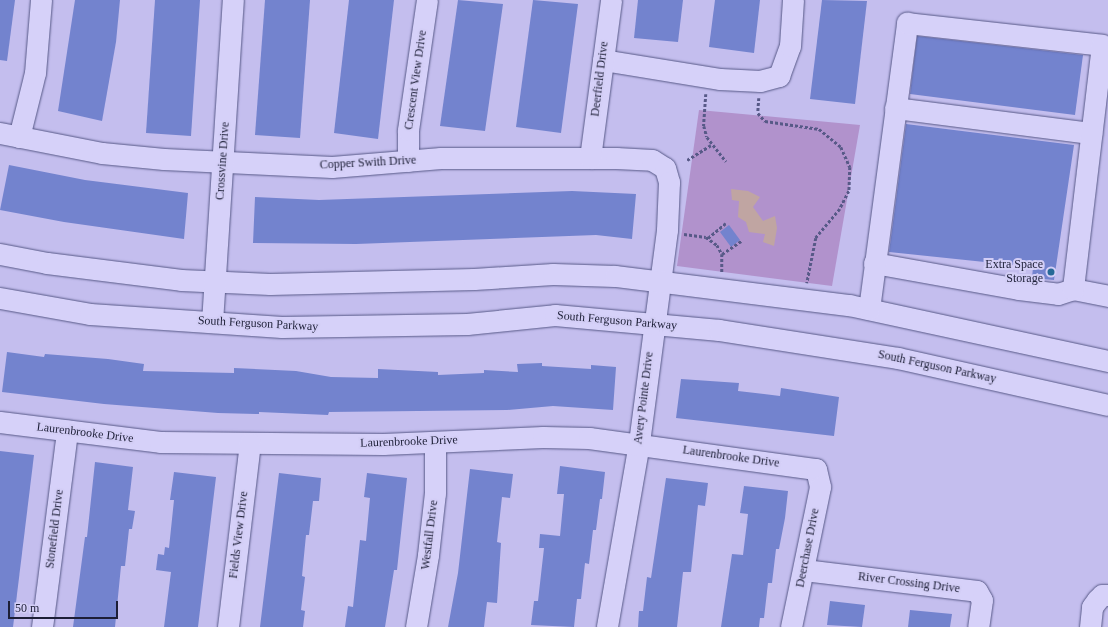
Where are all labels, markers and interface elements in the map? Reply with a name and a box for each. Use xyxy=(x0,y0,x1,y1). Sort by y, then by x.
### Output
street label: Crescent View Drive xyxy=(402,29,430,131)
street label: Deerfield Drive xyxy=(588,41,612,117)
street label: Crossvine Drive xyxy=(213,121,233,201)
street label: Copper Swith Drive xyxy=(319,153,417,173)
place label: Extra Space Storage xyxy=(985,258,1043,286)
marker: Extra Space Storage xyxy=(1046,267,1056,277)
street label: South Ferguson Parkway xyxy=(556,309,678,333)
street label: South Ferguson Parkway xyxy=(197,314,319,334)
street label: South Ferguson Parkway xyxy=(877,347,997,387)
street label: Avery Pointe Drive xyxy=(631,351,657,445)
street label: Laurenbrooke Drive xyxy=(36,420,134,446)
street label: Laurenbrooke Drive xyxy=(360,433,458,451)
street label: Laurenbrooke Drive xyxy=(682,443,780,471)
street label: Stonefield Drive xyxy=(43,489,67,569)
street label: Fields View Drive xyxy=(226,490,252,580)
street label: Westfall Drive xyxy=(419,499,441,571)
street label: Deerchase Drive xyxy=(793,507,823,589)
street label: River Crossing Drive xyxy=(857,570,961,596)
scale bar xyxy=(10,593,120,619)
text: 50 m xyxy=(15,601,39,615)

